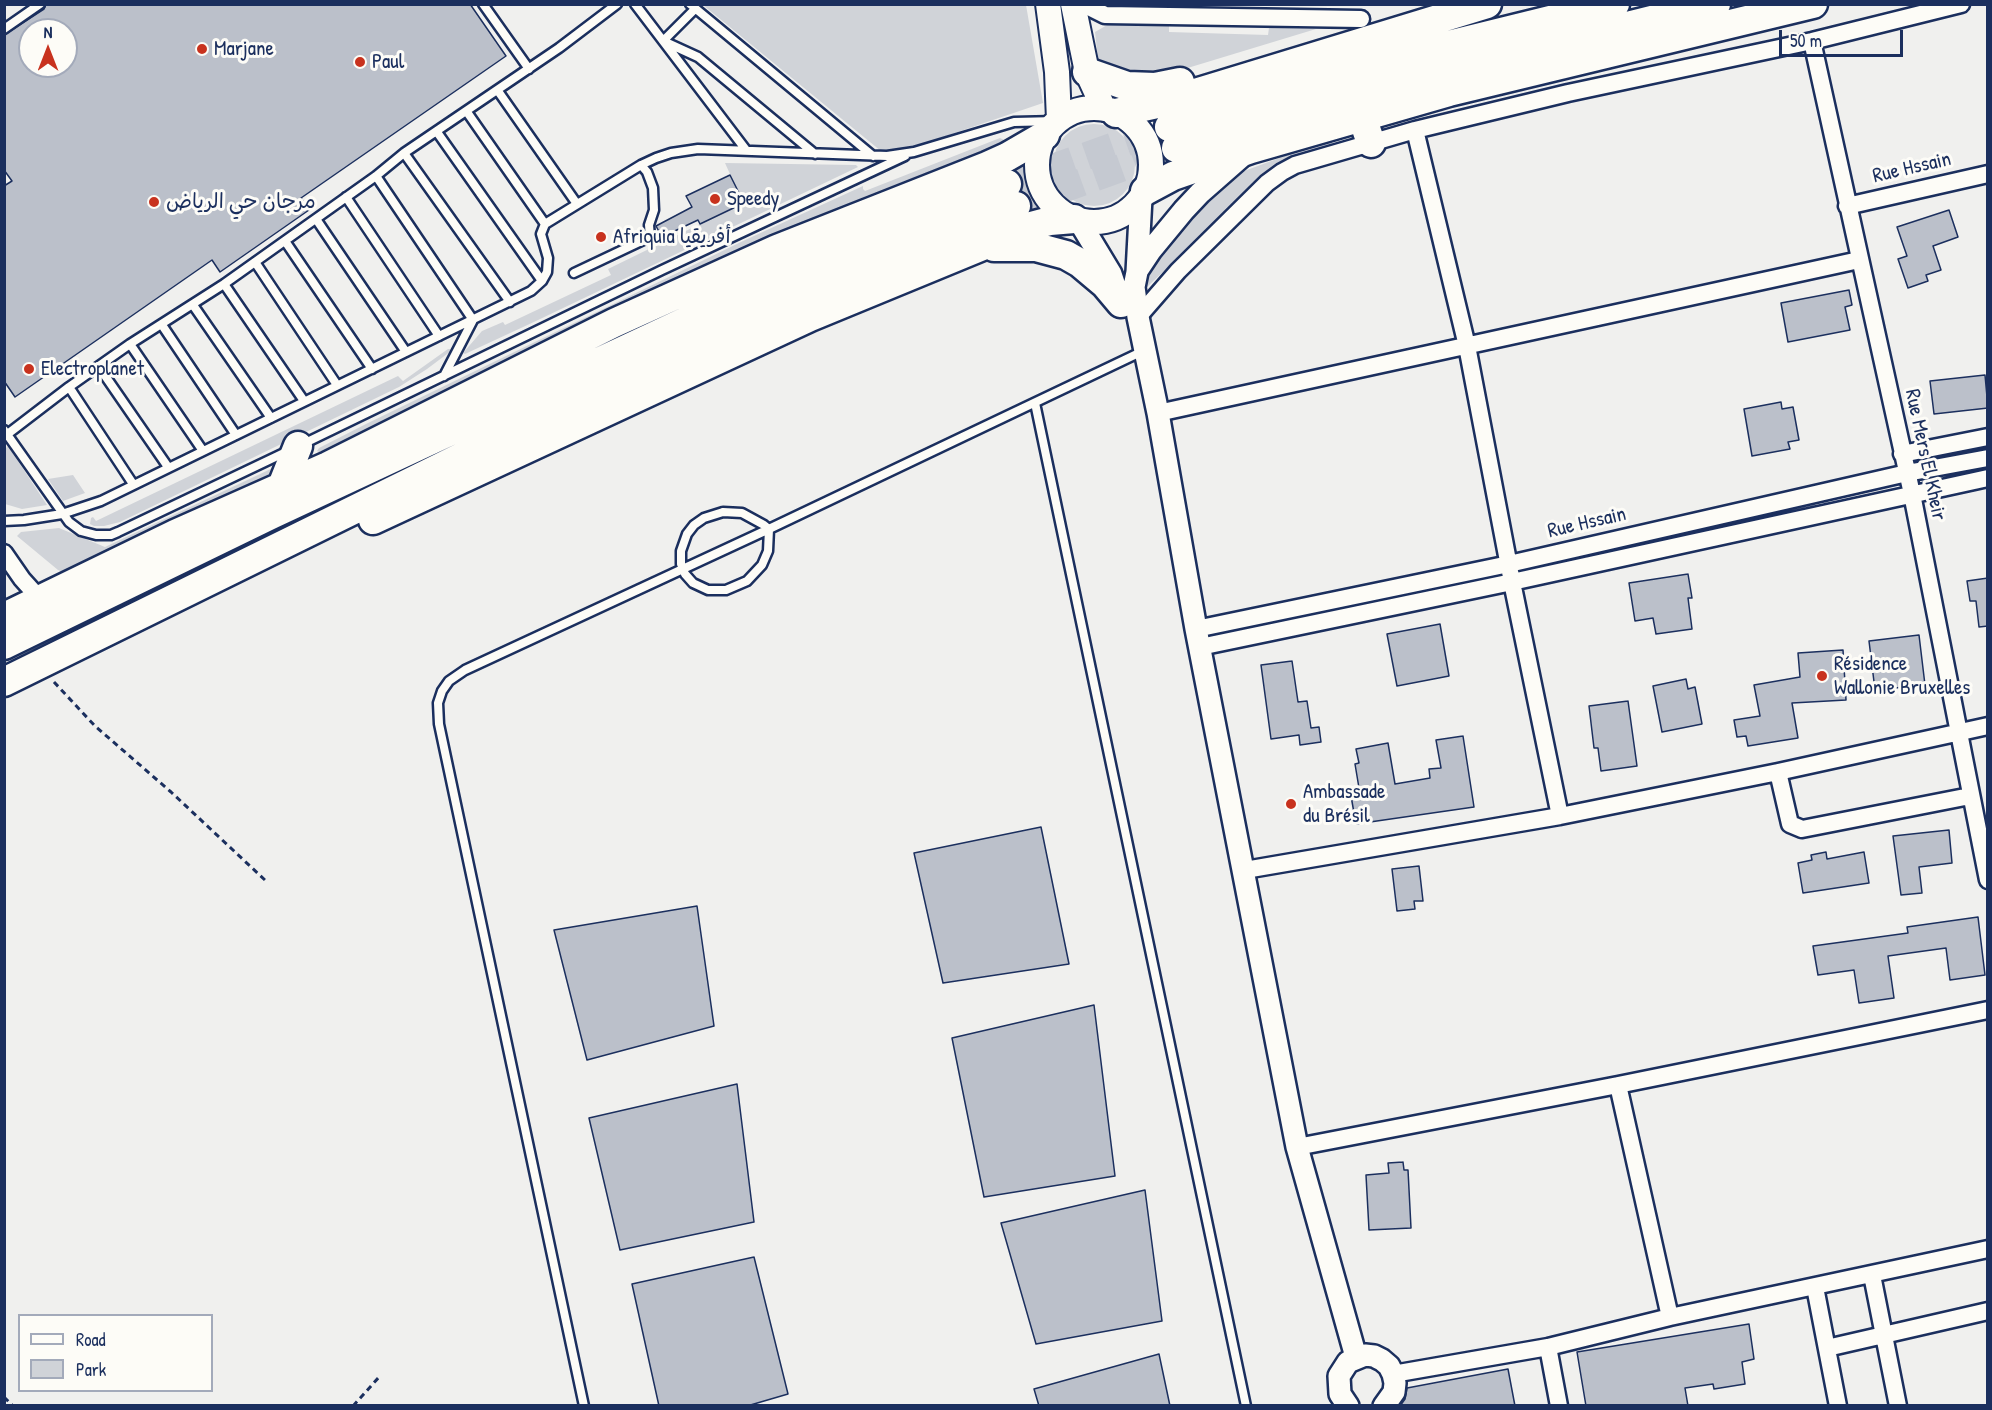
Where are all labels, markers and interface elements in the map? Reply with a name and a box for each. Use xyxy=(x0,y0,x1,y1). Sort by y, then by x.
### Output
north arrow xyxy=(18,18,78,78)
scale bar xyxy=(1782,18,1906,56)
text: N xyxy=(44,21,52,43)
text: 50 m xyxy=(1790,28,1822,53)
place label: Marjane xyxy=(214,36,274,62)
marker: Marjane xyxy=(195,42,209,56)
place label: Paul xyxy=(372,49,404,75)
marker: Paul xyxy=(353,55,367,69)
street label: Rue Hssain xyxy=(1870,147,1954,189)
place label: Speedy xyxy=(727,186,779,212)
place label: مرجان حي الرياض xyxy=(166,189,316,215)
marker: Speedy xyxy=(708,192,722,206)
marker: مرجان حي الرياض xyxy=(147,195,161,209)
place label: Afriquia أفريقيا xyxy=(613,224,731,250)
marker: Afriquia أفريقيا xyxy=(594,230,608,244)
place label: Electroplanet xyxy=(41,356,144,382)
marker: Electroplanet xyxy=(22,362,36,376)
street label: Rue Mers El Kheir xyxy=(1899,387,1951,523)
street label: Rue Hssain xyxy=(1545,502,1629,544)
place label: Résidence Wallonie Bruxelles xyxy=(1834,651,1970,701)
marker: Résidence Wallonie Bruxelles xyxy=(1815,669,1829,683)
place label: Ambassade du Brésil xyxy=(1303,779,1385,829)
marker: Ambassade du Brésil xyxy=(1284,797,1298,811)
legend xyxy=(18,1314,213,1392)
text: Road xyxy=(76,1327,106,1352)
text: Park xyxy=(76,1357,106,1382)

